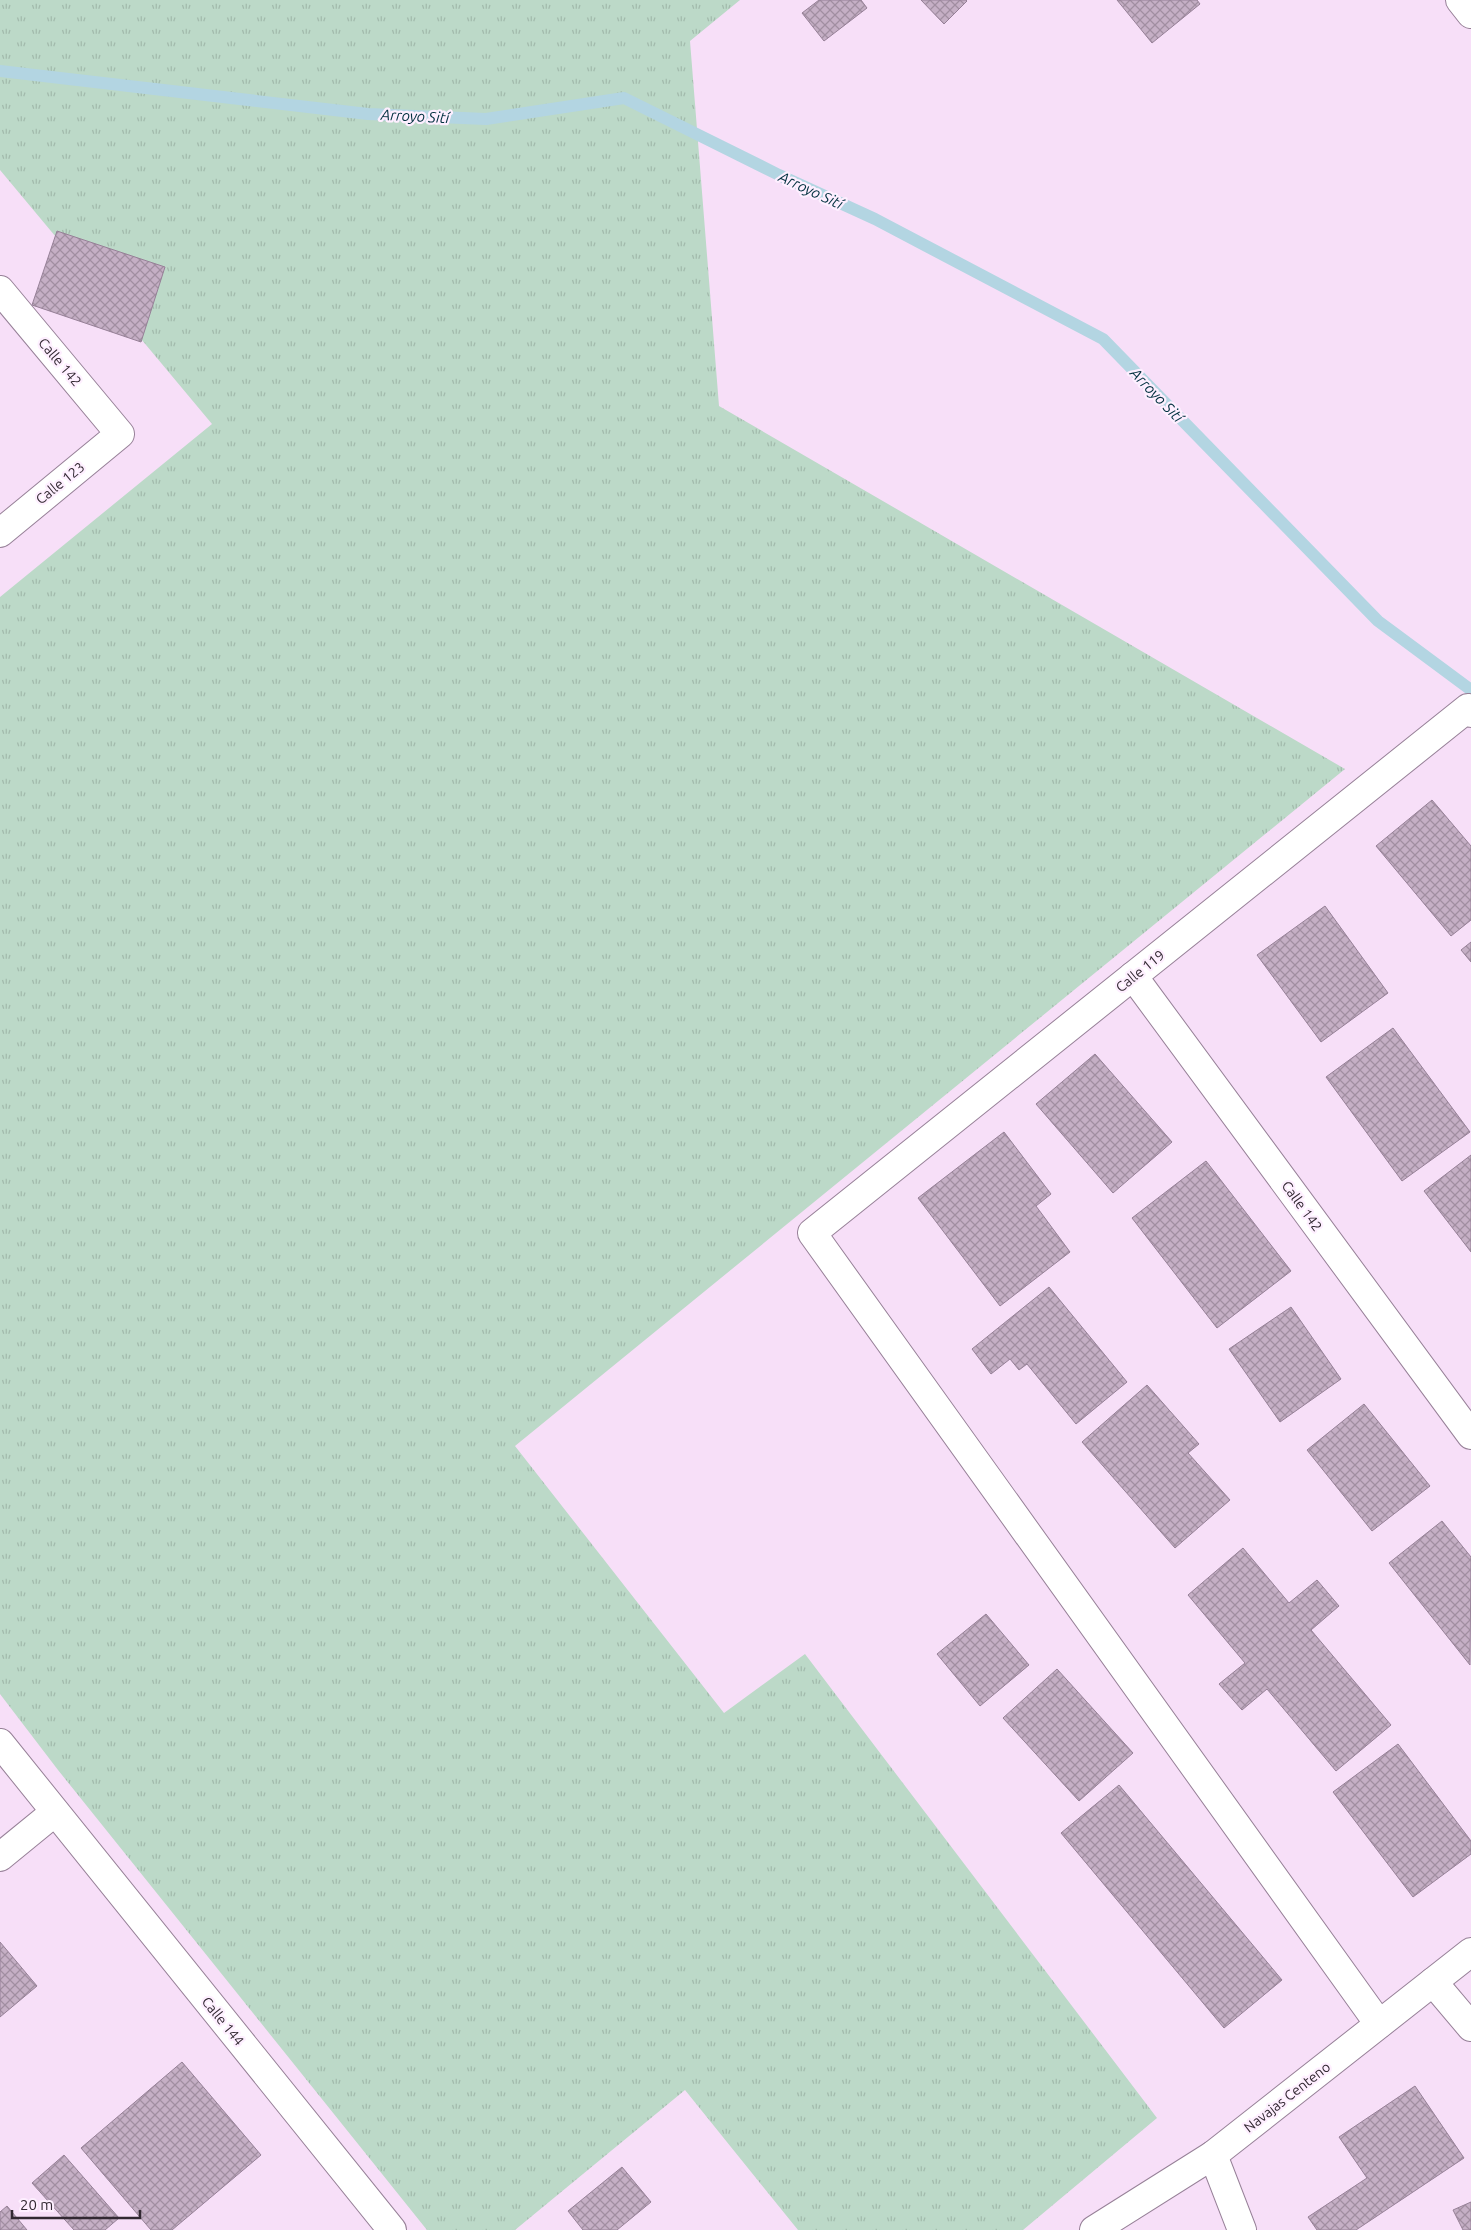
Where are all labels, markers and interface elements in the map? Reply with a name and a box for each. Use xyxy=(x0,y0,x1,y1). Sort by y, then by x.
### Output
water label: Arroyo Sití xyxy=(379,106,452,126)
water label: Arroyo Sití xyxy=(775,167,848,213)
street label: Calle 142 xyxy=(35,335,85,389)
water label: Arroyo Sití xyxy=(1126,364,1189,427)
street label: Calle 123 xyxy=(33,459,87,507)
street label: Calle 119 xyxy=(1113,947,1167,995)
street label: Calle 142 xyxy=(1279,1178,1325,1234)
street label: Calle 144 xyxy=(199,1994,247,2049)
street label: Navajas Centeno xyxy=(1241,2058,1333,2136)
scale bar xyxy=(12,2188,140,2220)
text: 20 m xyxy=(20,2196,53,2213)

